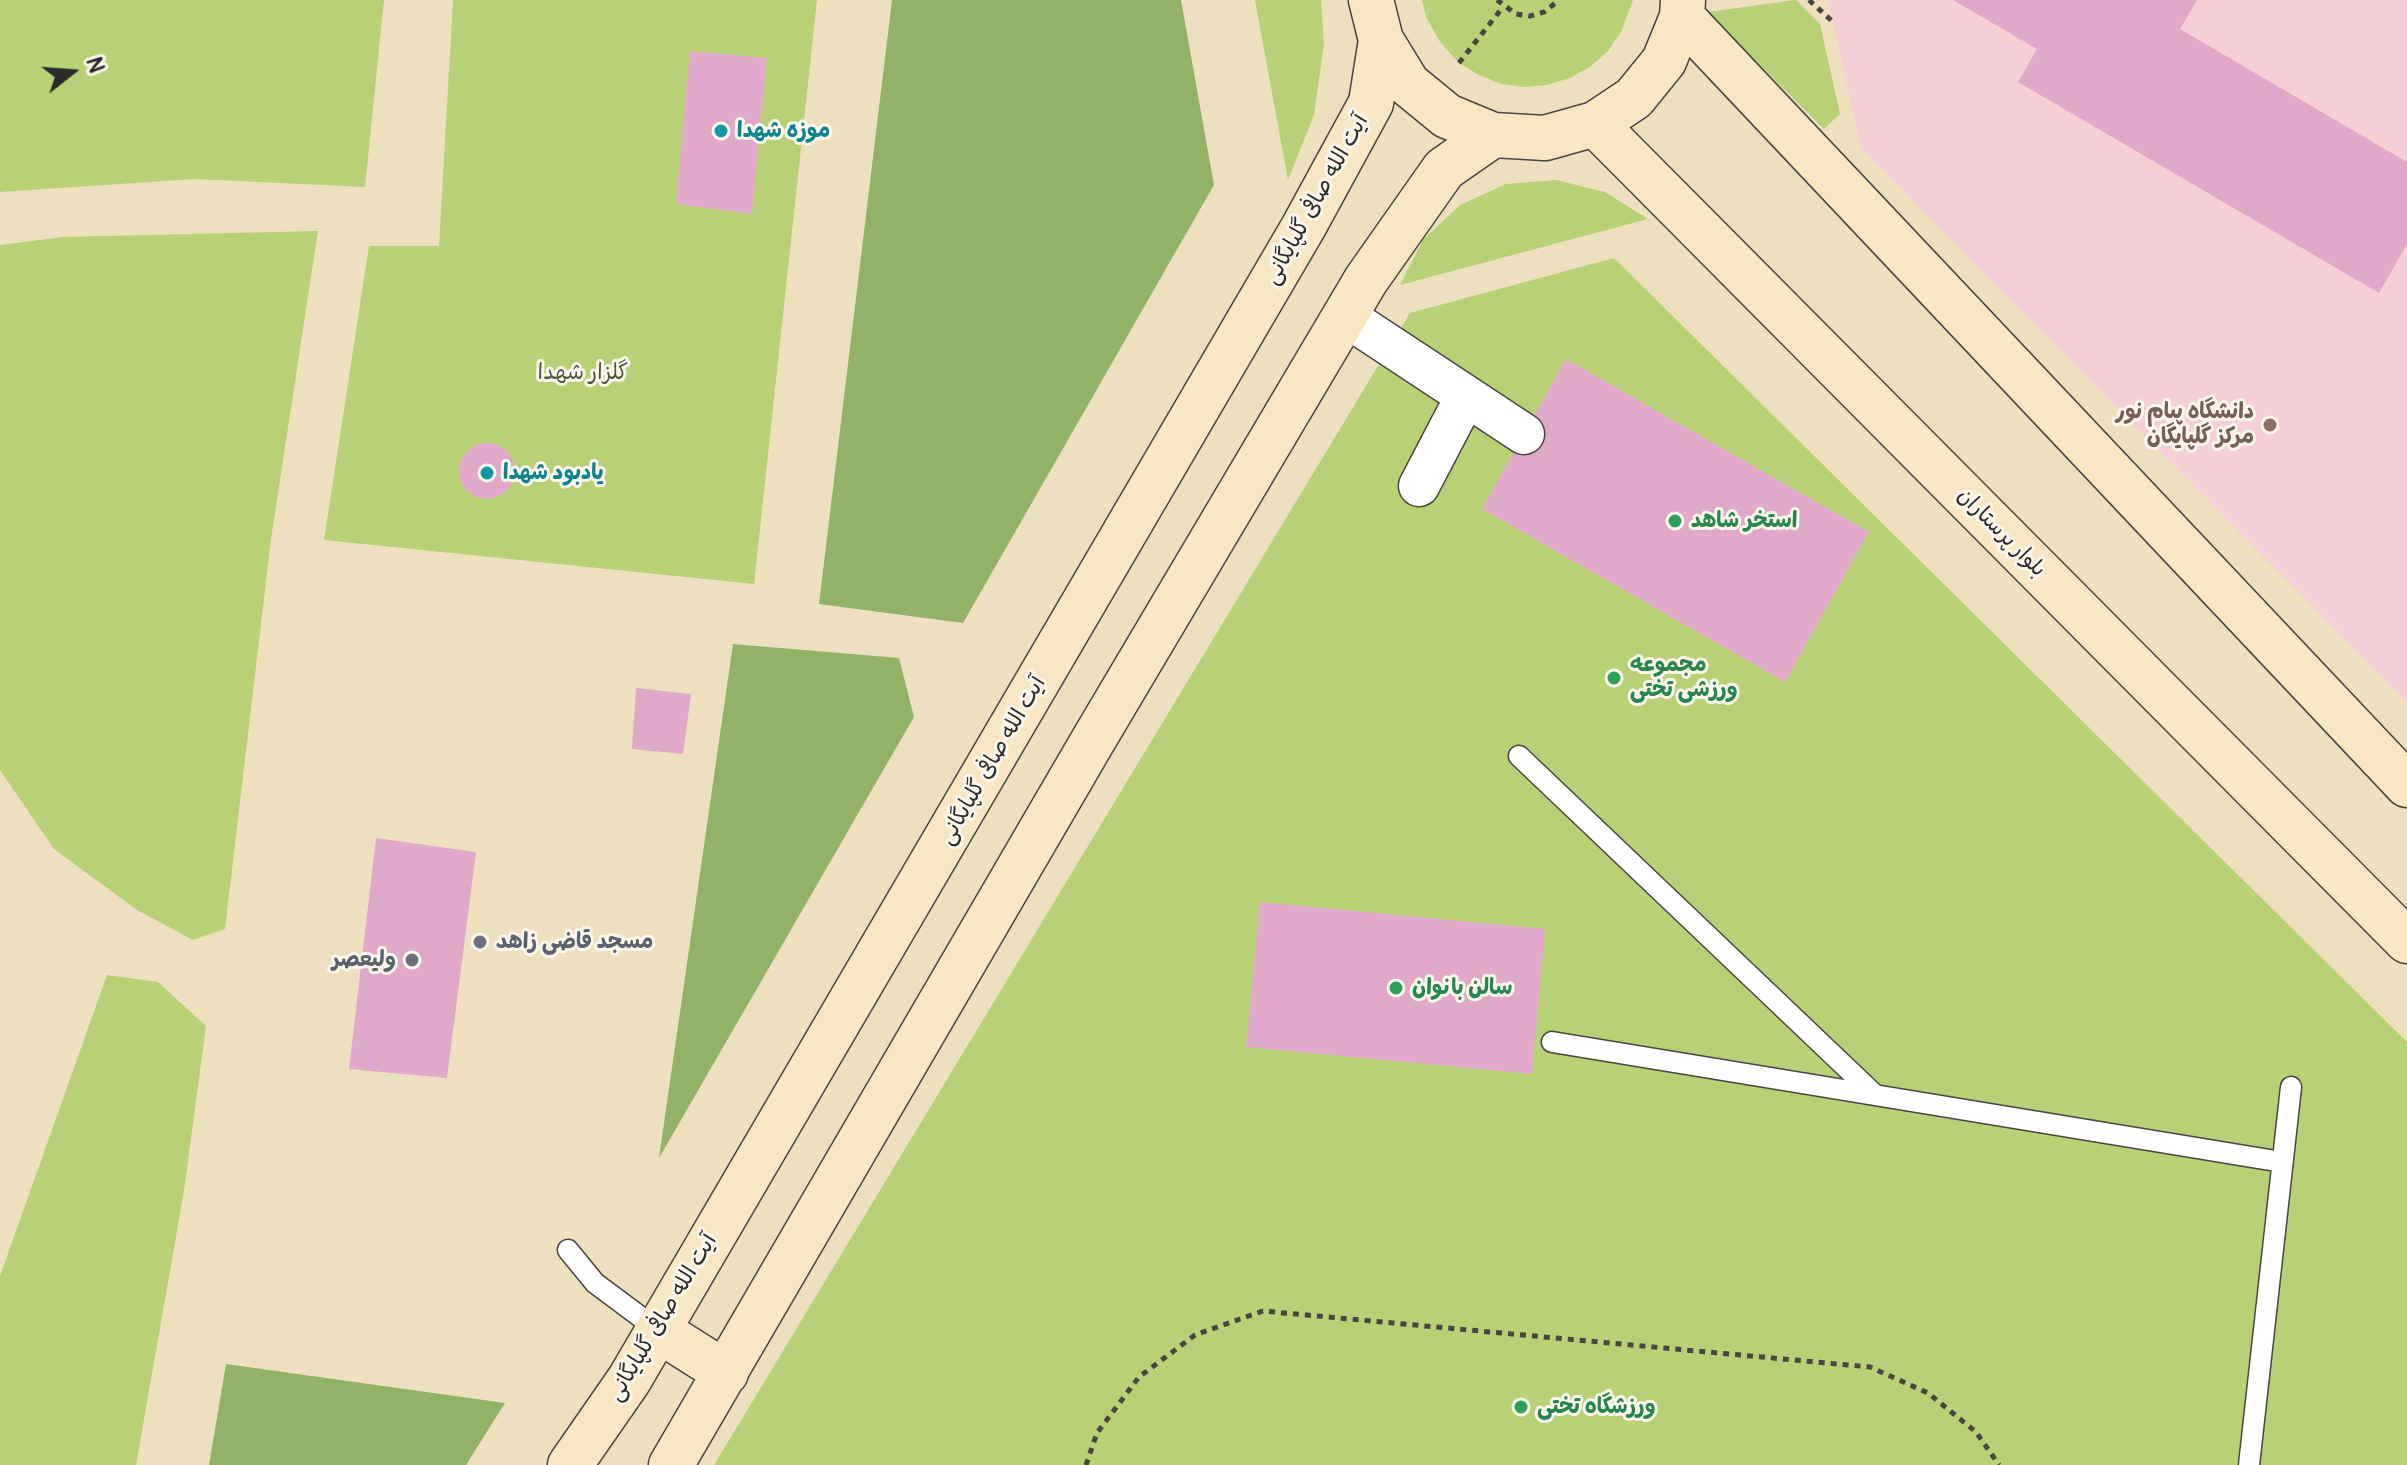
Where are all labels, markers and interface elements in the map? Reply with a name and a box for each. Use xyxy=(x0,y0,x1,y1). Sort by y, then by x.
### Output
north arrow xyxy=(32,32,112,112)
text: N xyxy=(79,54,111,76)
street label: آیت الله صافی گلپایگانی xyxy=(1259,110,1375,290)
place label: موزه شهدا xyxy=(737,118,830,144)
marker: موزه شهدا xyxy=(712,122,730,140)
park label: گلزار شهدا xyxy=(538,360,628,386)
place label: دانشگاه پیام نور مرکز گلپایگان xyxy=(2116,399,2254,450)
marker: دانشگاه پیام نور مرکز گلپایگان xyxy=(2261,416,2279,434)
place label: یادبود شهدا xyxy=(503,460,604,486)
marker: یادبود شهدا xyxy=(478,464,496,482)
street label: بلوار پرستاران xyxy=(1951,483,2051,583)
place label: استخر شاهد xyxy=(1691,508,1797,534)
marker: استخر شاهد xyxy=(1666,512,1684,530)
place label: مجموعه ورزشی تختی xyxy=(1630,652,1738,704)
marker: مجموعه ورزشی تختی xyxy=(1605,669,1623,687)
street label: آیت الله صافی گلپایگانی xyxy=(934,672,1052,850)
place label: مسجد قاضی زاهد xyxy=(496,929,653,955)
marker: مسجد قاضی زاهد xyxy=(471,933,489,951)
place label: ولیعصر xyxy=(332,947,396,973)
marker: ولیعصر xyxy=(403,951,421,969)
place label: سالن بانوان xyxy=(1412,975,1512,1001)
marker: سالن بانوان xyxy=(1387,979,1405,997)
street label: آیت الله صافی گلپایگانی xyxy=(603,1230,723,1406)
place label: ورزشگاه تختی xyxy=(1537,1394,1656,1420)
marker: ورزشگاه تختی xyxy=(1512,1398,1530,1416)

